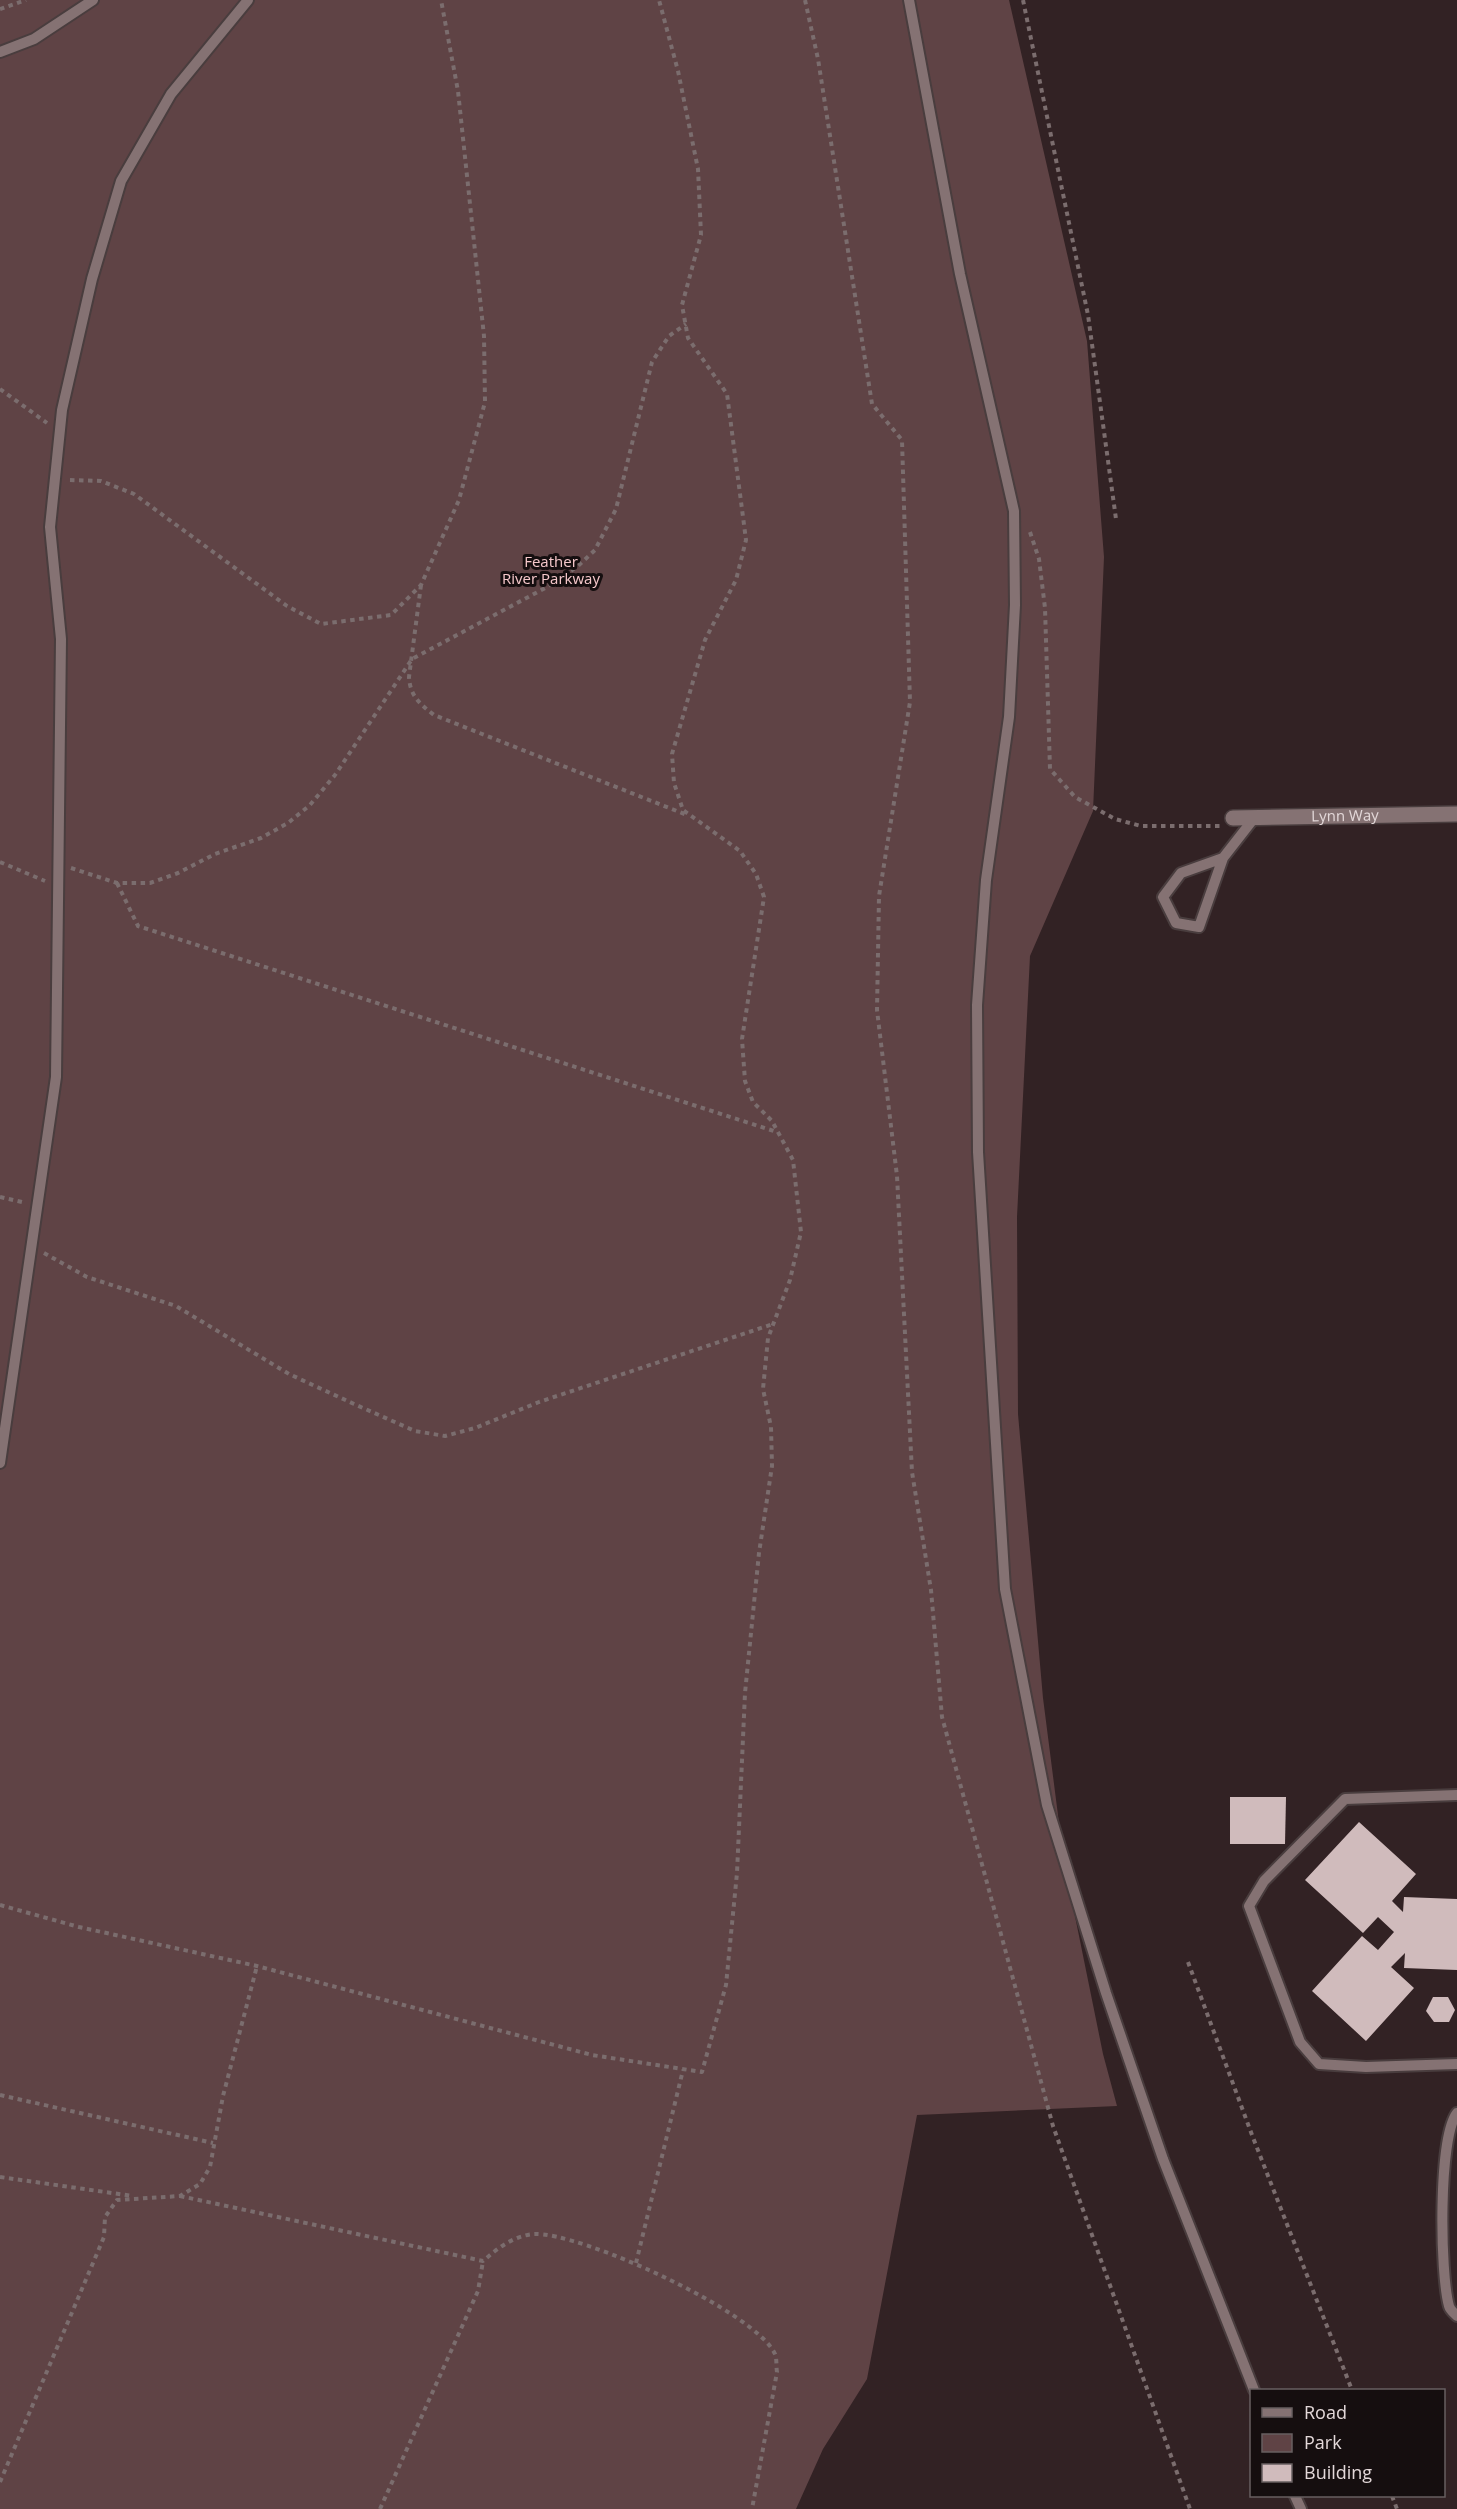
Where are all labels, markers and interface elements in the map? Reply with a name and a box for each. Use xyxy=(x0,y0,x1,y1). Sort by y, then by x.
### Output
park label: Feather River Parkway xyxy=(502,551,600,588)
street label: Lynn Way xyxy=(1311,804,1379,826)
legend xyxy=(1250,2389,1445,2497)
text: Road xyxy=(1304,2400,1347,2424)
text: Park xyxy=(1304,2430,1342,2454)
text: Building xyxy=(1304,2460,1372,2484)

